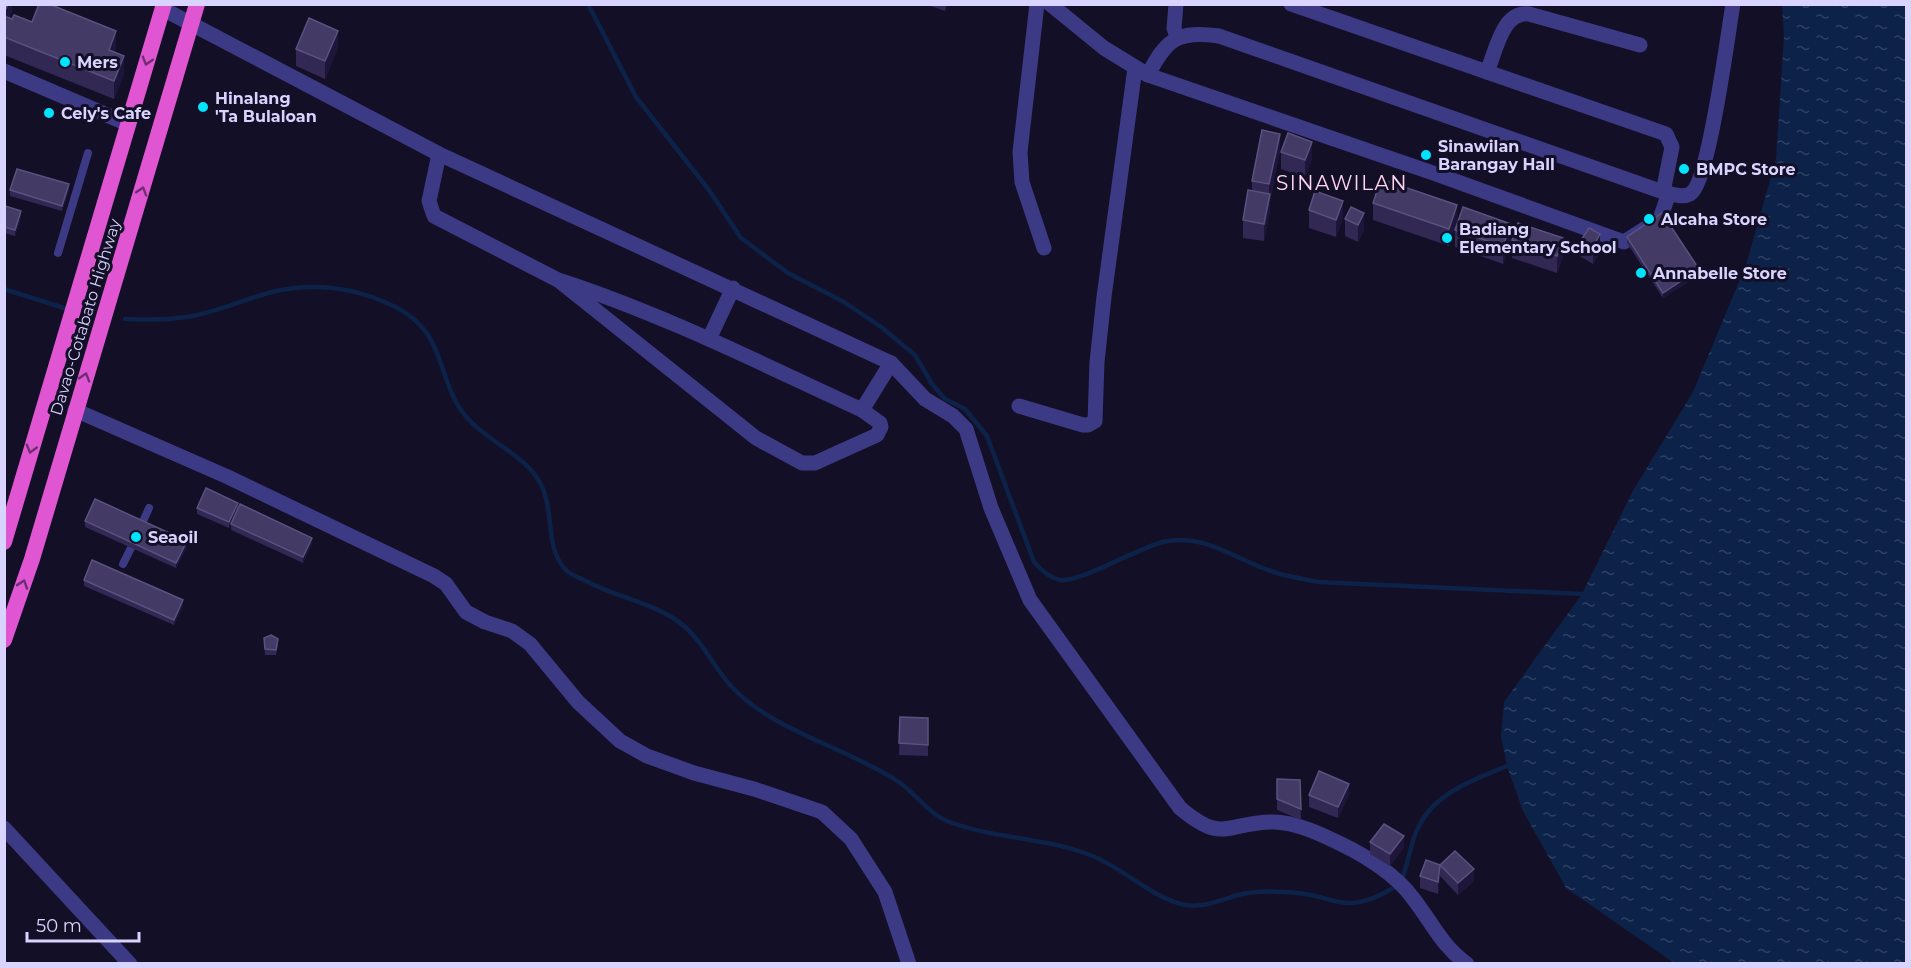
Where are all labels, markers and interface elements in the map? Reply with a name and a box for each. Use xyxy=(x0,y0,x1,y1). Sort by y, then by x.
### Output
place label: Mers xyxy=(77,53,118,72)
marker: Mers xyxy=(58,55,72,69)
one-way arrow xyxy=(142,55,154,66)
place label: Hinalang 'Ta Bulaloan xyxy=(215,89,317,126)
marker: Hinalang 'Ta Bulaloan xyxy=(196,100,210,114)
place label: Cely's Cafe xyxy=(61,104,151,123)
marker: Cely's Cafe xyxy=(42,106,56,120)
place label: Sinawilan Barangay Hall xyxy=(1438,137,1555,174)
marker: Sinawilan Barangay Hall xyxy=(1419,148,1433,162)
place label: BMPC Store xyxy=(1696,160,1796,179)
marker: BMPC Store xyxy=(1677,162,1691,176)
district label: SINAWILAN xyxy=(1276,171,1408,195)
one-way arrow xyxy=(135,186,147,197)
place label: Alcaha Store xyxy=(1660,210,1767,229)
marker: Alcaha Store xyxy=(1642,212,1656,226)
street label: Davao-Cotabato Highway xyxy=(46,216,125,418)
place label: Badiang Elementary School xyxy=(1459,220,1617,257)
marker: Badiang Elementary School xyxy=(1440,231,1454,245)
place label: Annabelle Store xyxy=(1652,264,1787,283)
marker: Annabelle Store xyxy=(1634,266,1648,280)
one-way arrow xyxy=(78,372,90,383)
one-way arrow xyxy=(26,443,38,454)
place label: Seaoil xyxy=(148,528,198,547)
marker: Seaoil xyxy=(129,530,143,544)
one-way arrow xyxy=(16,579,29,590)
scale bar xyxy=(27,905,140,943)
text: 50 m xyxy=(36,915,82,937)

